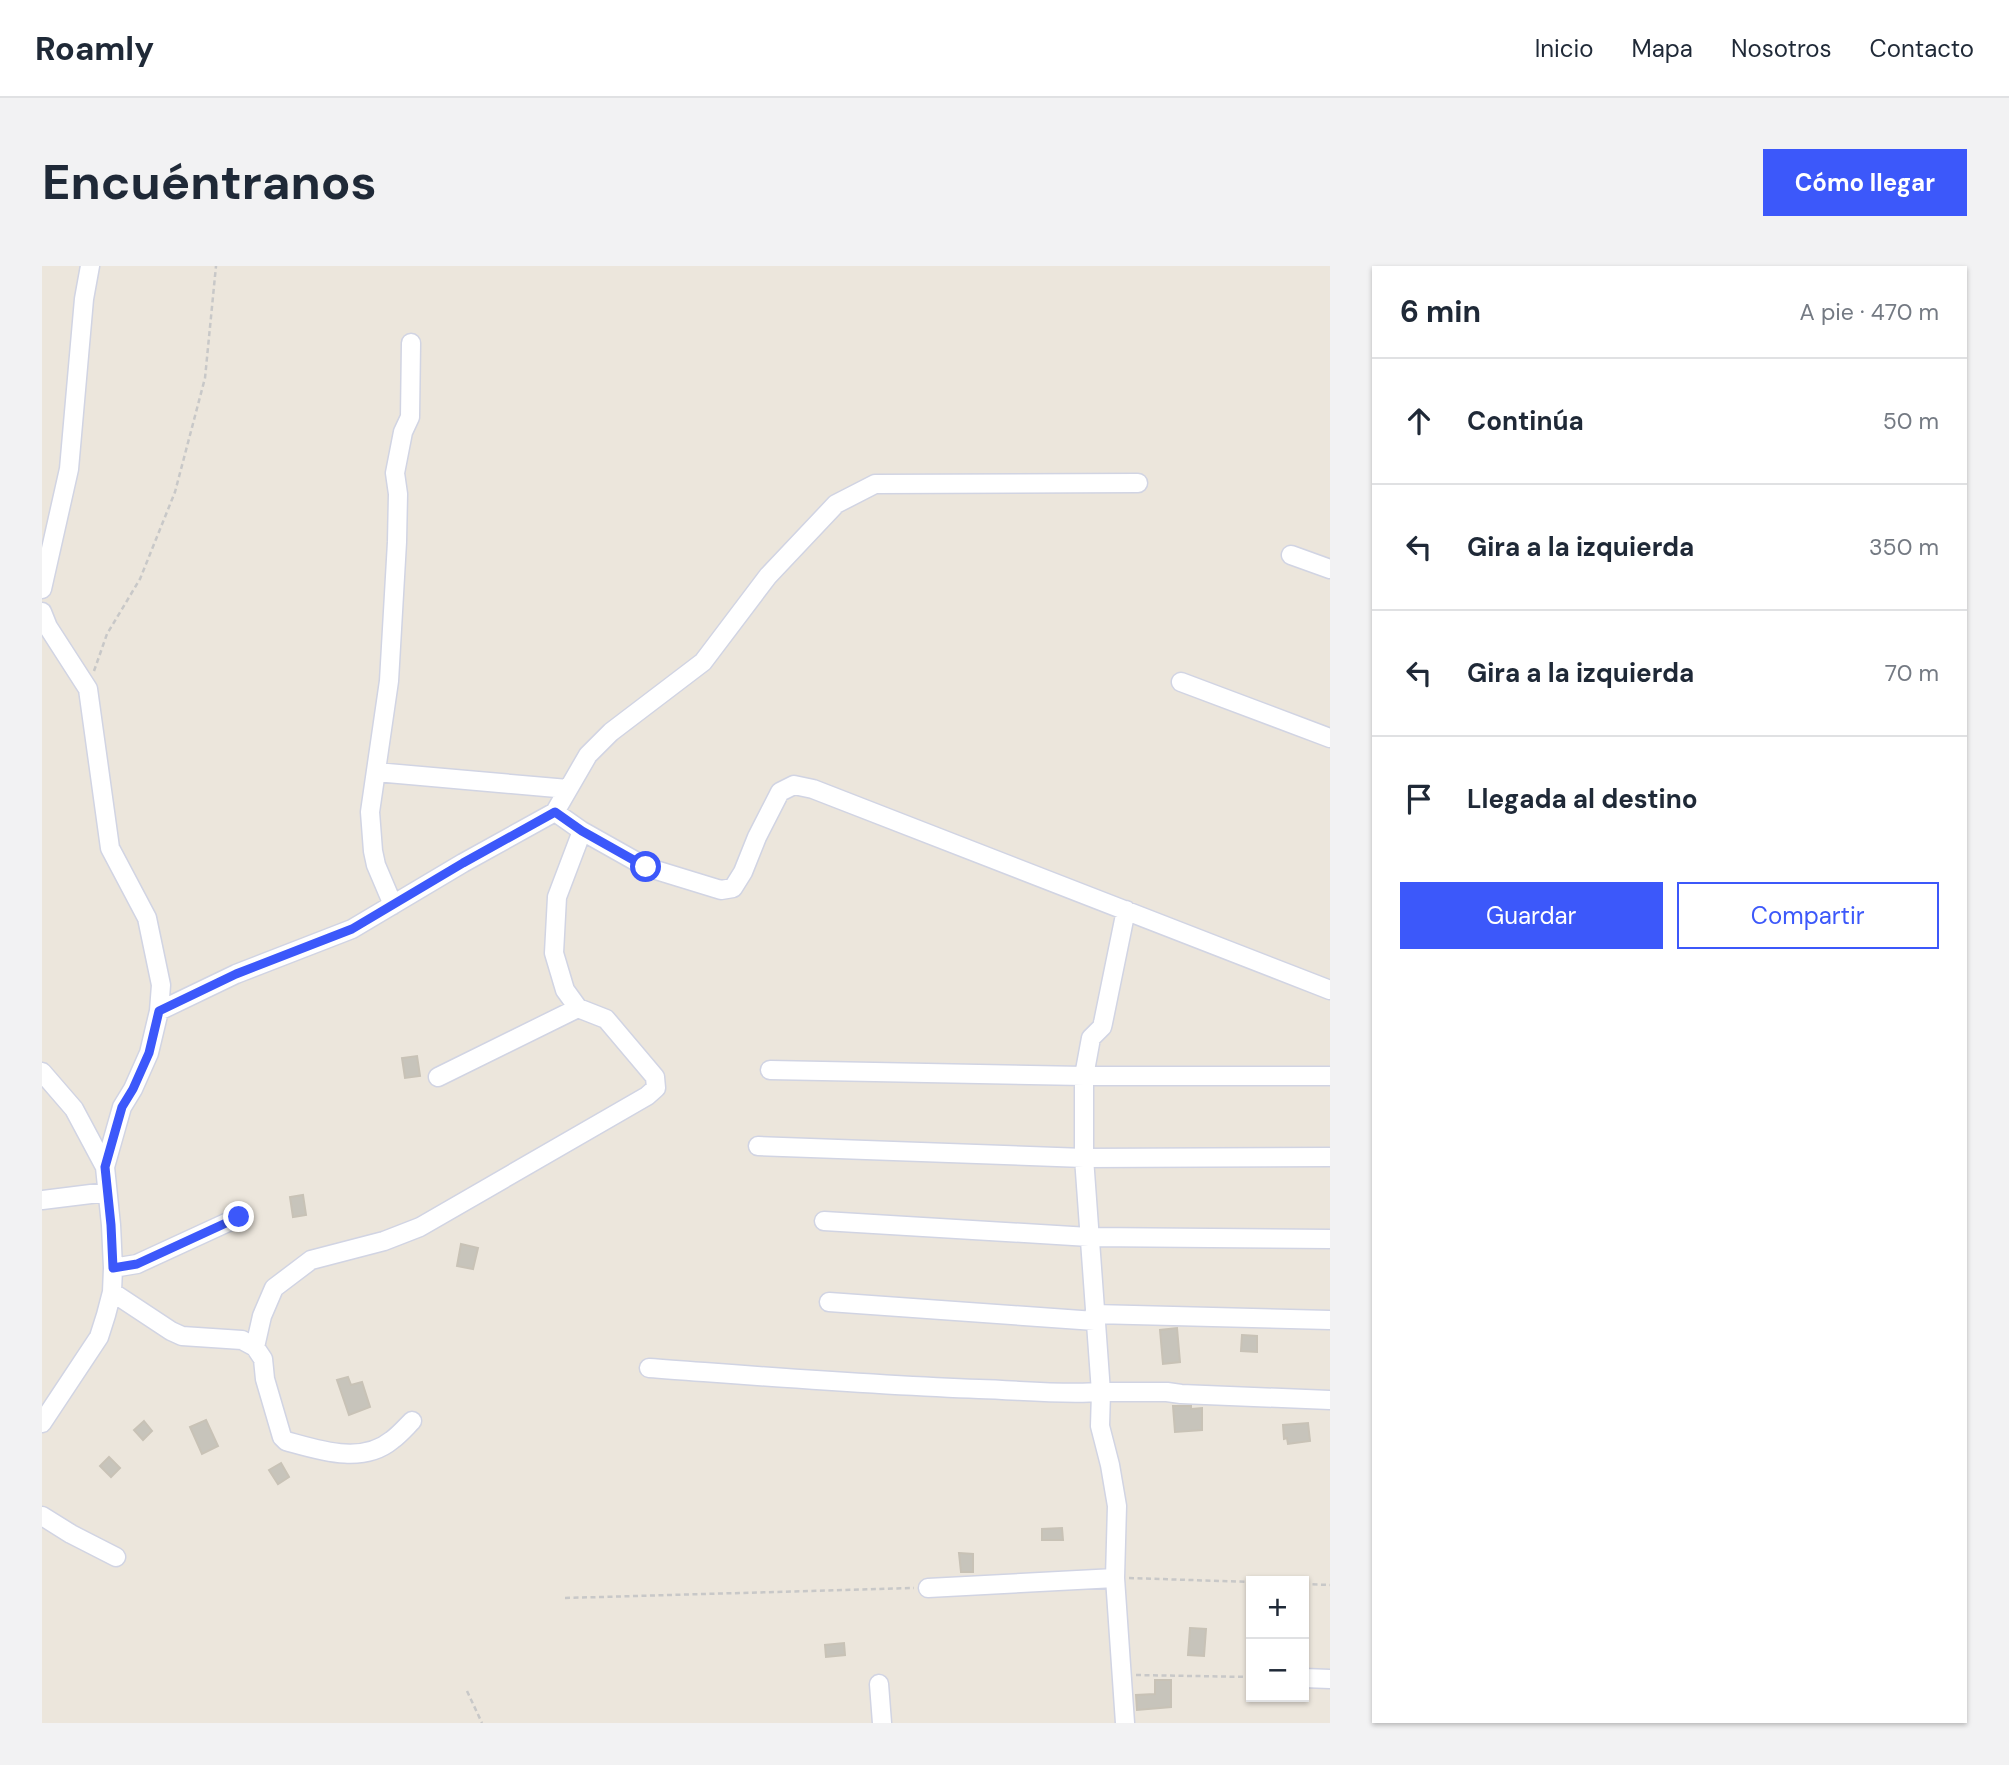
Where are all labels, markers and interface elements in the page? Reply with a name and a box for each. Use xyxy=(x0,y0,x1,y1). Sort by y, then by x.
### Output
text: Roamly xyxy=(35,27,154,70)
text: Inicio xyxy=(1535,33,1594,64)
text: Mapa xyxy=(1632,33,1693,64)
text: Nosotros xyxy=(1731,33,1832,64)
text: Contacto xyxy=(1870,33,1974,64)
button: Cómo llegar xyxy=(1763,149,1967,216)
text: Encuéntranos xyxy=(42,150,377,214)
text: 6 min xyxy=(1400,292,1481,331)
text: A pie · 470 m xyxy=(1800,297,1939,327)
icon: ahead xyxy=(1400,402,1438,440)
text: Continúa xyxy=(1467,404,1584,438)
text: 50 m xyxy=(1883,406,1939,436)
icon: left xyxy=(1400,528,1438,566)
text: Gira a la izquierda xyxy=(1467,530,1694,564)
text: 350 m xyxy=(1869,532,1939,562)
icon: left xyxy=(1400,654,1438,692)
text: Gira a la izquierda xyxy=(1467,656,1694,690)
text: 70 m xyxy=(1885,658,1939,688)
icon: arrive xyxy=(1400,780,1438,818)
text: Llegada al destino xyxy=(1467,782,1698,816)
route start xyxy=(630,851,661,882)
button: Guardar xyxy=(1400,882,1663,949)
button: Compartir xyxy=(1677,882,1939,949)
route end xyxy=(223,1201,254,1232)
map controls xyxy=(1246,1576,1309,1702)
button: + xyxy=(1246,1576,1309,1639)
button: − xyxy=(1246,1639,1309,1702)

